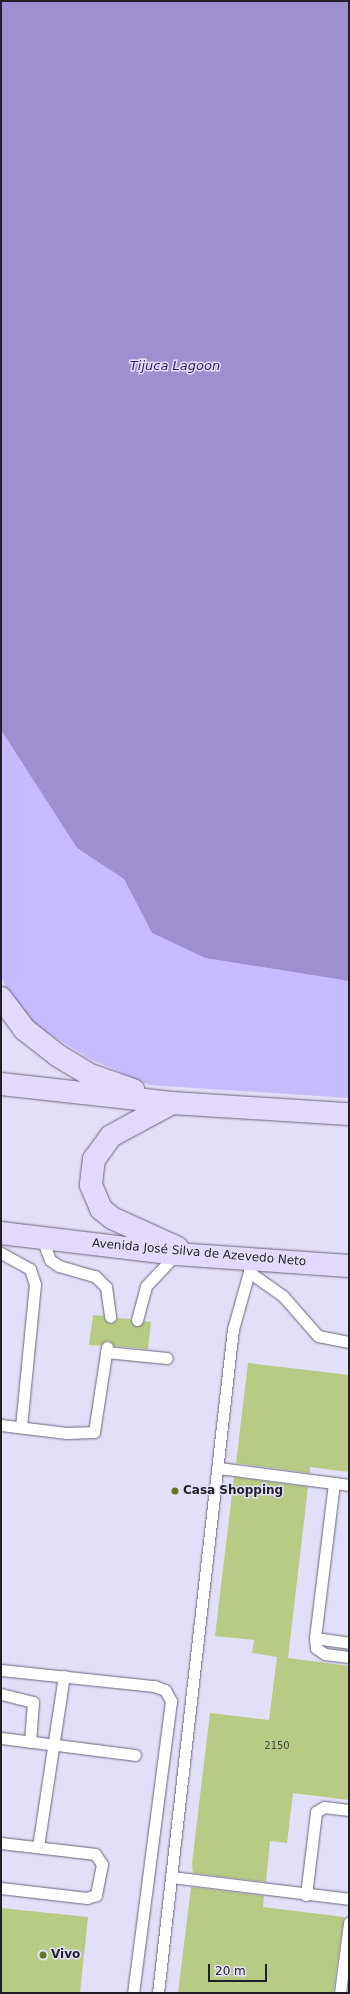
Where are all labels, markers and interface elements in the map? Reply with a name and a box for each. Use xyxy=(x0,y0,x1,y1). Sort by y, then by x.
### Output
water label: Tijuca Lagoon xyxy=(130,358,220,374)
street label: Avenida José Silva de Azevedo Neto xyxy=(91,1236,307,1270)
place label: Casa Shopping xyxy=(183,1484,283,1498)
marker: Casa Shopping xyxy=(170,1486,180,1496)
house number: 2150 xyxy=(264,1740,290,1752)
place label: Vivo xyxy=(51,1948,80,1962)
marker: Vivo xyxy=(38,1950,48,1960)
scale bar xyxy=(210,1956,269,1982)
text: 20 m xyxy=(215,1964,246,1978)

